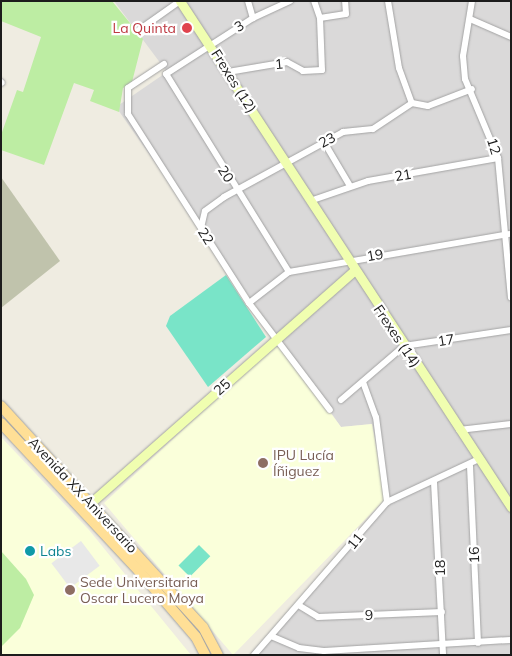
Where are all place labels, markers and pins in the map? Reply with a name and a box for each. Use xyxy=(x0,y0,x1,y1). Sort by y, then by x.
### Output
place label: La Quinta xyxy=(113,20,176,36)
marker: La Quinta xyxy=(180,21,194,35)
place label: IPU Lucía Íñiguez xyxy=(273,447,334,480)
marker: IPU Lucía Íñiguez xyxy=(257,457,269,469)
place label: Labs xyxy=(40,543,71,559)
marker: Labs xyxy=(24,545,36,557)
place label: Sede Universitaria Oscar Lucero Moya xyxy=(80,574,204,606)
marker: Sede Universitaria Oscar Lucero Moya xyxy=(64,584,76,596)

